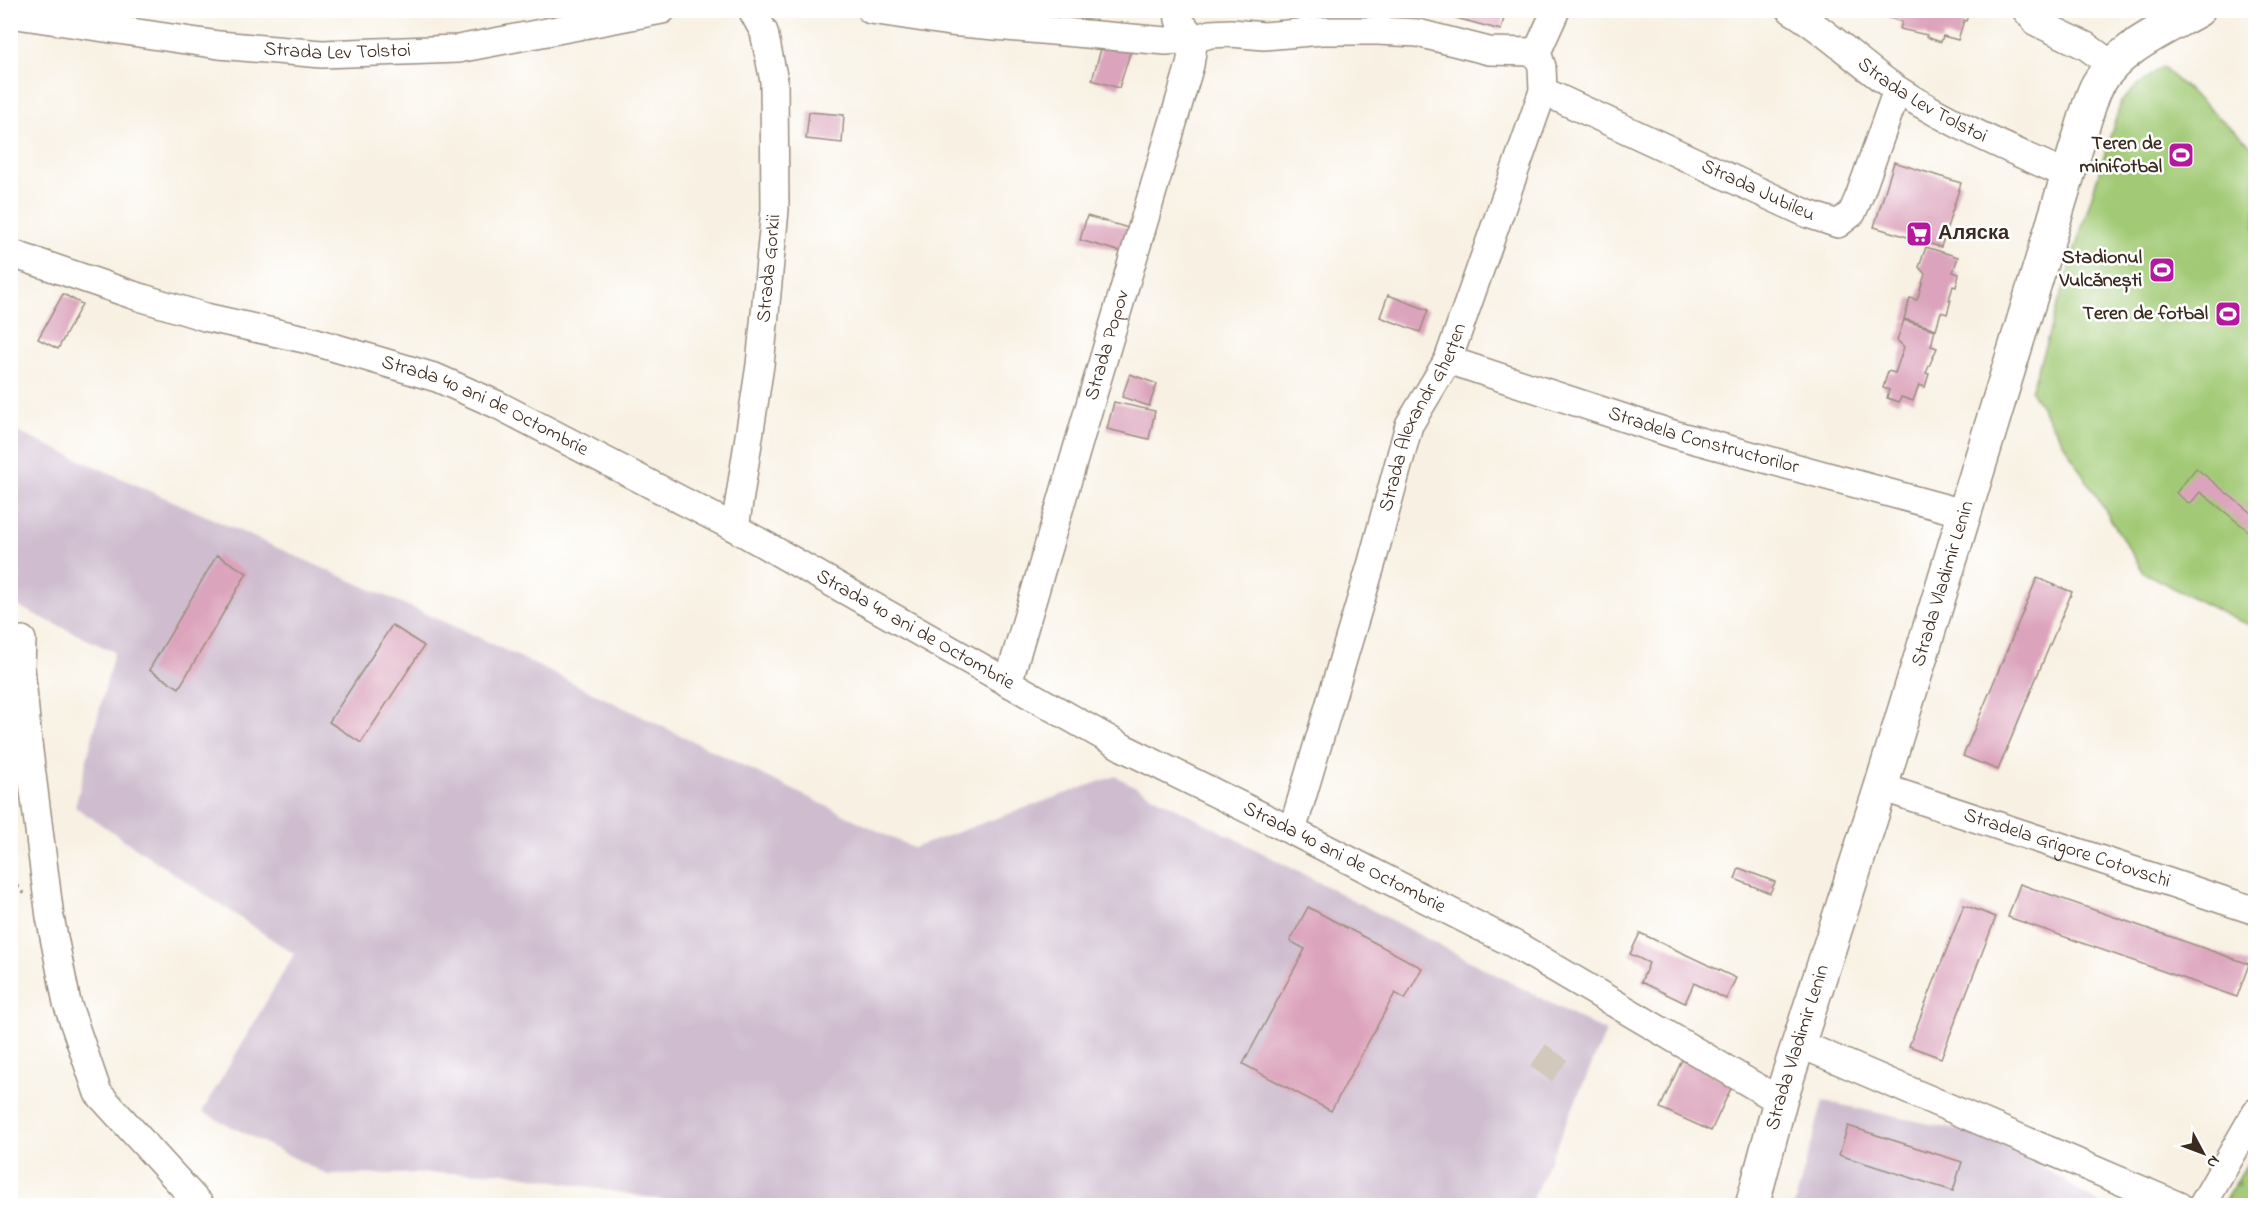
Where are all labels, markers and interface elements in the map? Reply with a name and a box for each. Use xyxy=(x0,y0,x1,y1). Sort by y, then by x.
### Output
street label: Strada Lev Tolstoi xyxy=(262,34,412,68)
street label: Strada Lev Tolstoi xyxy=(1851,50,1992,151)
place label: Teren de minifotbal xyxy=(2080,130,2163,182)
sports icon: Teren de minifotbal xyxy=(2166,140,2196,170)
street label: Strada Jubileu xyxy=(1696,152,1818,230)
street label: Strada Gorkii xyxy=(750,213,789,324)
supermarket icon: Аляска xyxy=(1904,219,1934,249)
place label: Аляска xyxy=(1938,220,2010,249)
place label: Stadionul Vulcănești xyxy=(2059,244,2142,296)
sports icon: Stadionul Vulcănești xyxy=(2147,255,2177,285)
street label: Strada Popov xyxy=(1078,287,1137,404)
sports icon: Teren de fotbal xyxy=(2213,299,2243,329)
place label: Teren de fotbal xyxy=(2082,300,2208,329)
street label: Strada Alexandr Gherțen xyxy=(1372,319,1474,515)
street label: Strada 40 ani de Octombrie xyxy=(378,348,594,464)
street label: Stradela Constructorilor xyxy=(1604,399,1803,482)
street label: Strada Vladimir Lenin xyxy=(1904,497,1982,670)
street label: Strada 40 ani de Octombrie xyxy=(810,562,1020,698)
street label: Strada 40 ani de Octombrie xyxy=(1238,794,1451,921)
street label: Stradela Grigore Cotovschi xyxy=(1960,801,2174,896)
street label: Strada Vladimir Lenin xyxy=(1758,961,1837,1133)
north arrow xyxy=(2173,1123,2233,1183)
text: N xyxy=(2200,1150,2225,1174)

